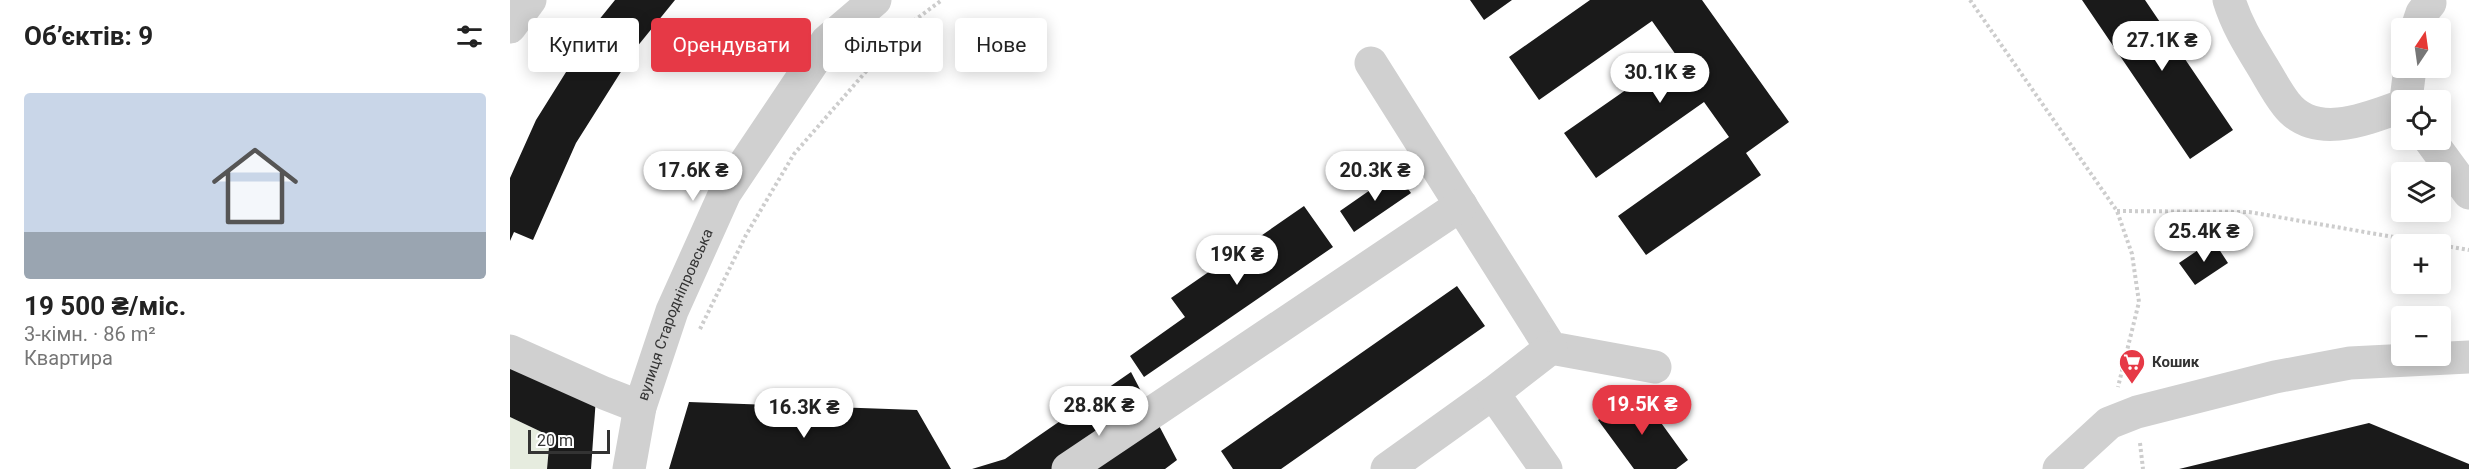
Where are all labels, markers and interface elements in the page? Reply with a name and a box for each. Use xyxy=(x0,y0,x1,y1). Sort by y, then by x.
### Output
chip: Купити xyxy=(528,18,639,72)
chip: Орендувати xyxy=(651,18,811,72)
chip: Фільтри xyxy=(823,18,943,72)
chip: Нове xyxy=(955,18,1047,72)
north arrow xyxy=(2391,18,2451,78)
map controls xyxy=(2391,18,2451,366)
icon: filters xyxy=(453,20,486,53)
text: Об’єктів: 9 xyxy=(24,21,153,51)
pin: 27.1K ₴ xyxy=(2107,21,2217,72)
text: 27.1K ₴ xyxy=(2126,28,2198,52)
pin: 30.1K ₴ xyxy=(1605,53,1715,104)
text: 30.1K ₴ xyxy=(1624,60,1696,84)
button: locate xyxy=(2391,90,2451,150)
icon: home xyxy=(201,132,309,240)
pin: 17.6K ₴ xyxy=(638,151,748,202)
pin: 20.3K ₴ xyxy=(1320,151,1430,202)
text: 17.6K ₴ xyxy=(657,158,729,182)
text: 20.3K ₴ xyxy=(1339,158,1411,182)
button: layers xyxy=(2391,162,2451,222)
pin: 25.4K ₴ xyxy=(2149,212,2259,263)
text: 25.4K ₴ xyxy=(2168,219,2240,243)
street label: вулиця Стародніпровська xyxy=(634,226,717,403)
button: + xyxy=(2391,234,2451,294)
pin: 19K ₴ xyxy=(1195,235,1279,286)
text: 19K ₴ xyxy=(1210,242,1264,266)
text: 19 500 ₴/міс. xyxy=(24,291,186,321)
button: − xyxy=(2391,306,2451,366)
text: 3-кімн. · 86 m² xyxy=(24,322,156,346)
text: Квартира xyxy=(24,346,113,370)
supermarket icon: Кошик xyxy=(2117,347,2147,385)
place label: Кошик xyxy=(2152,353,2200,371)
pin: 19.5K ₴ xyxy=(1587,385,1697,436)
pin: 28.8K ₴ xyxy=(1044,386,1154,437)
pin: 16.3K ₴ xyxy=(749,388,859,439)
text: 19.5K ₴ xyxy=(1606,392,1678,416)
text: 28.8K ₴ xyxy=(1063,393,1135,417)
text: 16.3K ₴ xyxy=(768,395,840,419)
scale bar xyxy=(528,427,610,454)
text: 20 m xyxy=(537,431,573,450)

